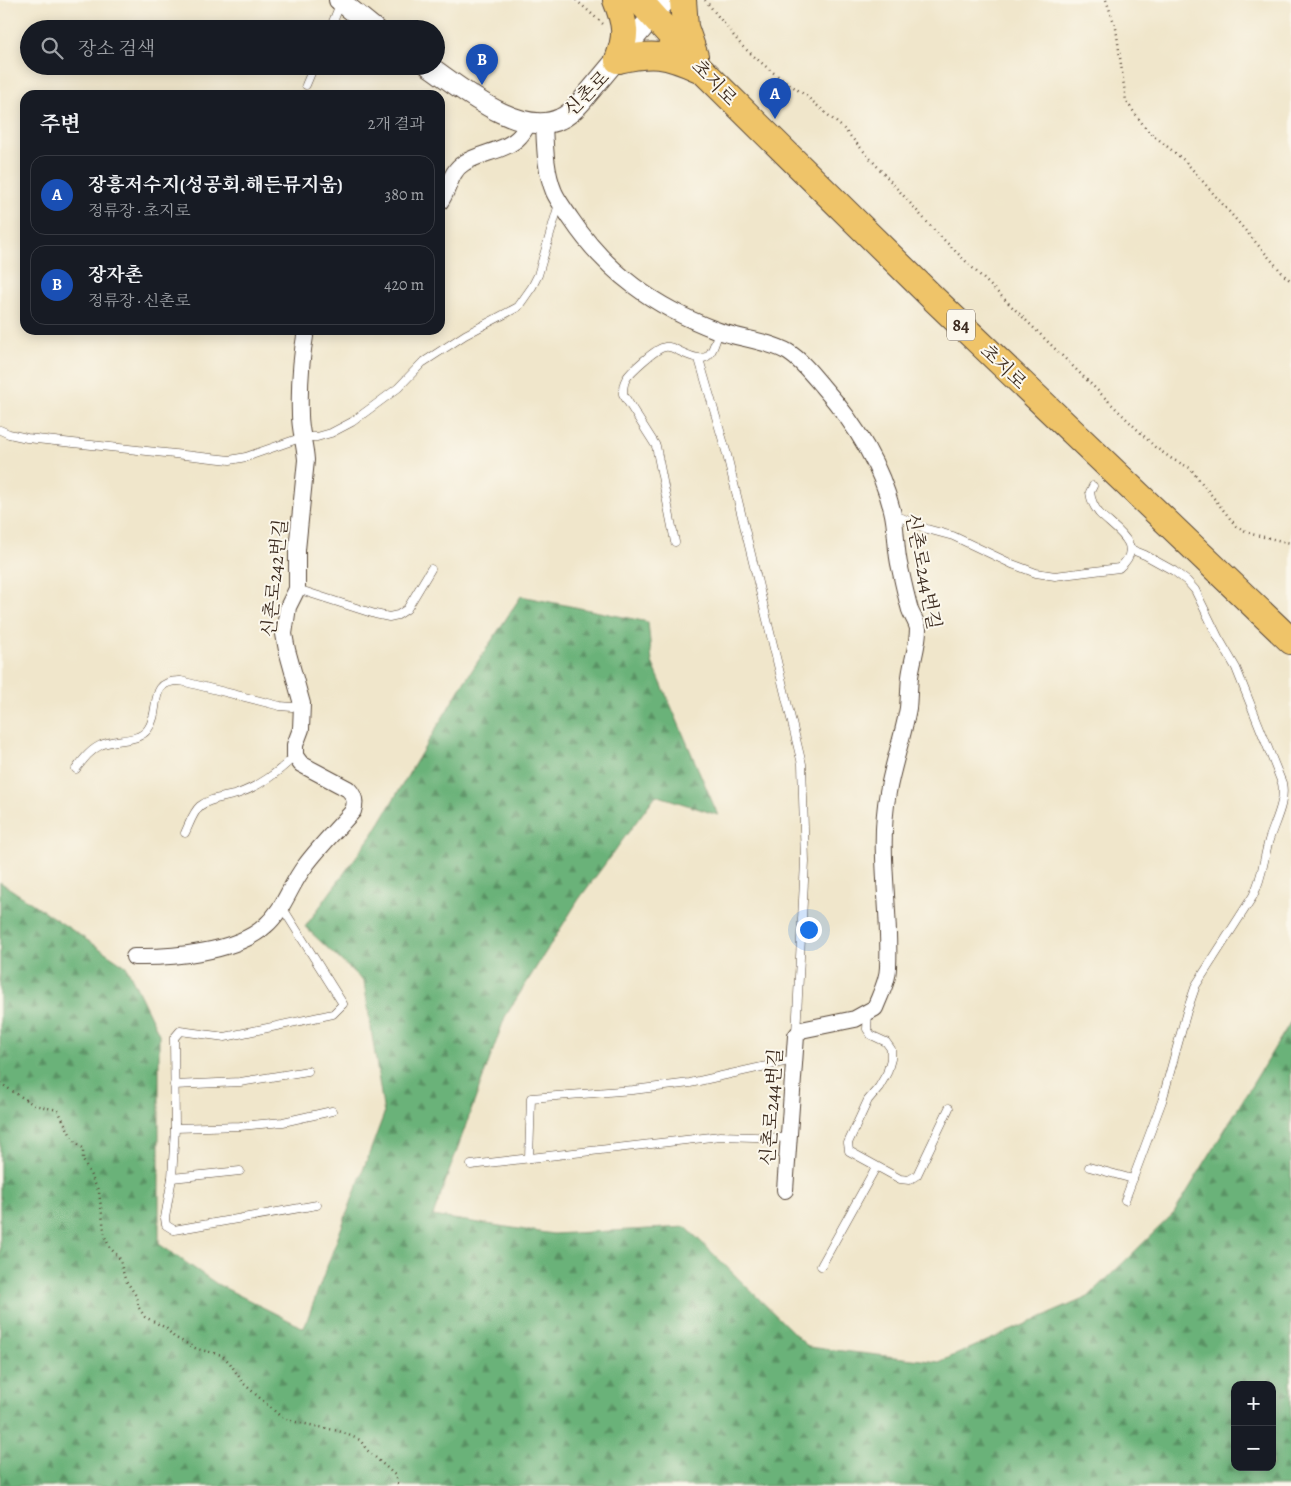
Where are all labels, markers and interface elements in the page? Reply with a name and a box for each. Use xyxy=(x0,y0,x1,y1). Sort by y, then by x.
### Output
search box xyxy=(20,20,445,75)
icon: search xyxy=(38,34,66,62)
text: 장소 검색 xyxy=(78,36,155,62)
pin: B xyxy=(466,44,498,85)
street label: 초지로 xyxy=(686,54,743,112)
street label: 신촌로 xyxy=(558,65,615,122)
pin: A xyxy=(759,78,791,119)
text: 주변 xyxy=(40,110,81,138)
text: 2개 결과 xyxy=(368,113,425,135)
text: 장흥저수지(성공회.해든뮤지움) xyxy=(88,172,343,198)
text: A xyxy=(52,184,62,206)
text: 380 m xyxy=(385,184,424,206)
text: 정류장 · 초지로 xyxy=(88,200,190,222)
text: 장자촌 xyxy=(88,262,143,288)
text: B xyxy=(52,274,62,296)
text: 420 m xyxy=(384,274,424,296)
text: 정류장 · 신촌로 xyxy=(88,290,190,312)
road number: 84 xyxy=(947,310,975,340)
street label: 초지로 xyxy=(974,338,1032,395)
street label: 신촌로244번길 xyxy=(899,511,947,632)
street label: 신촌로242번길 xyxy=(256,518,294,638)
your location xyxy=(796,917,822,943)
street label: 신촌로244번길 xyxy=(755,1047,789,1167)
map controls xyxy=(1231,1381,1276,1471)
button: + xyxy=(1231,1381,1276,1426)
button: − xyxy=(1231,1426,1276,1471)

